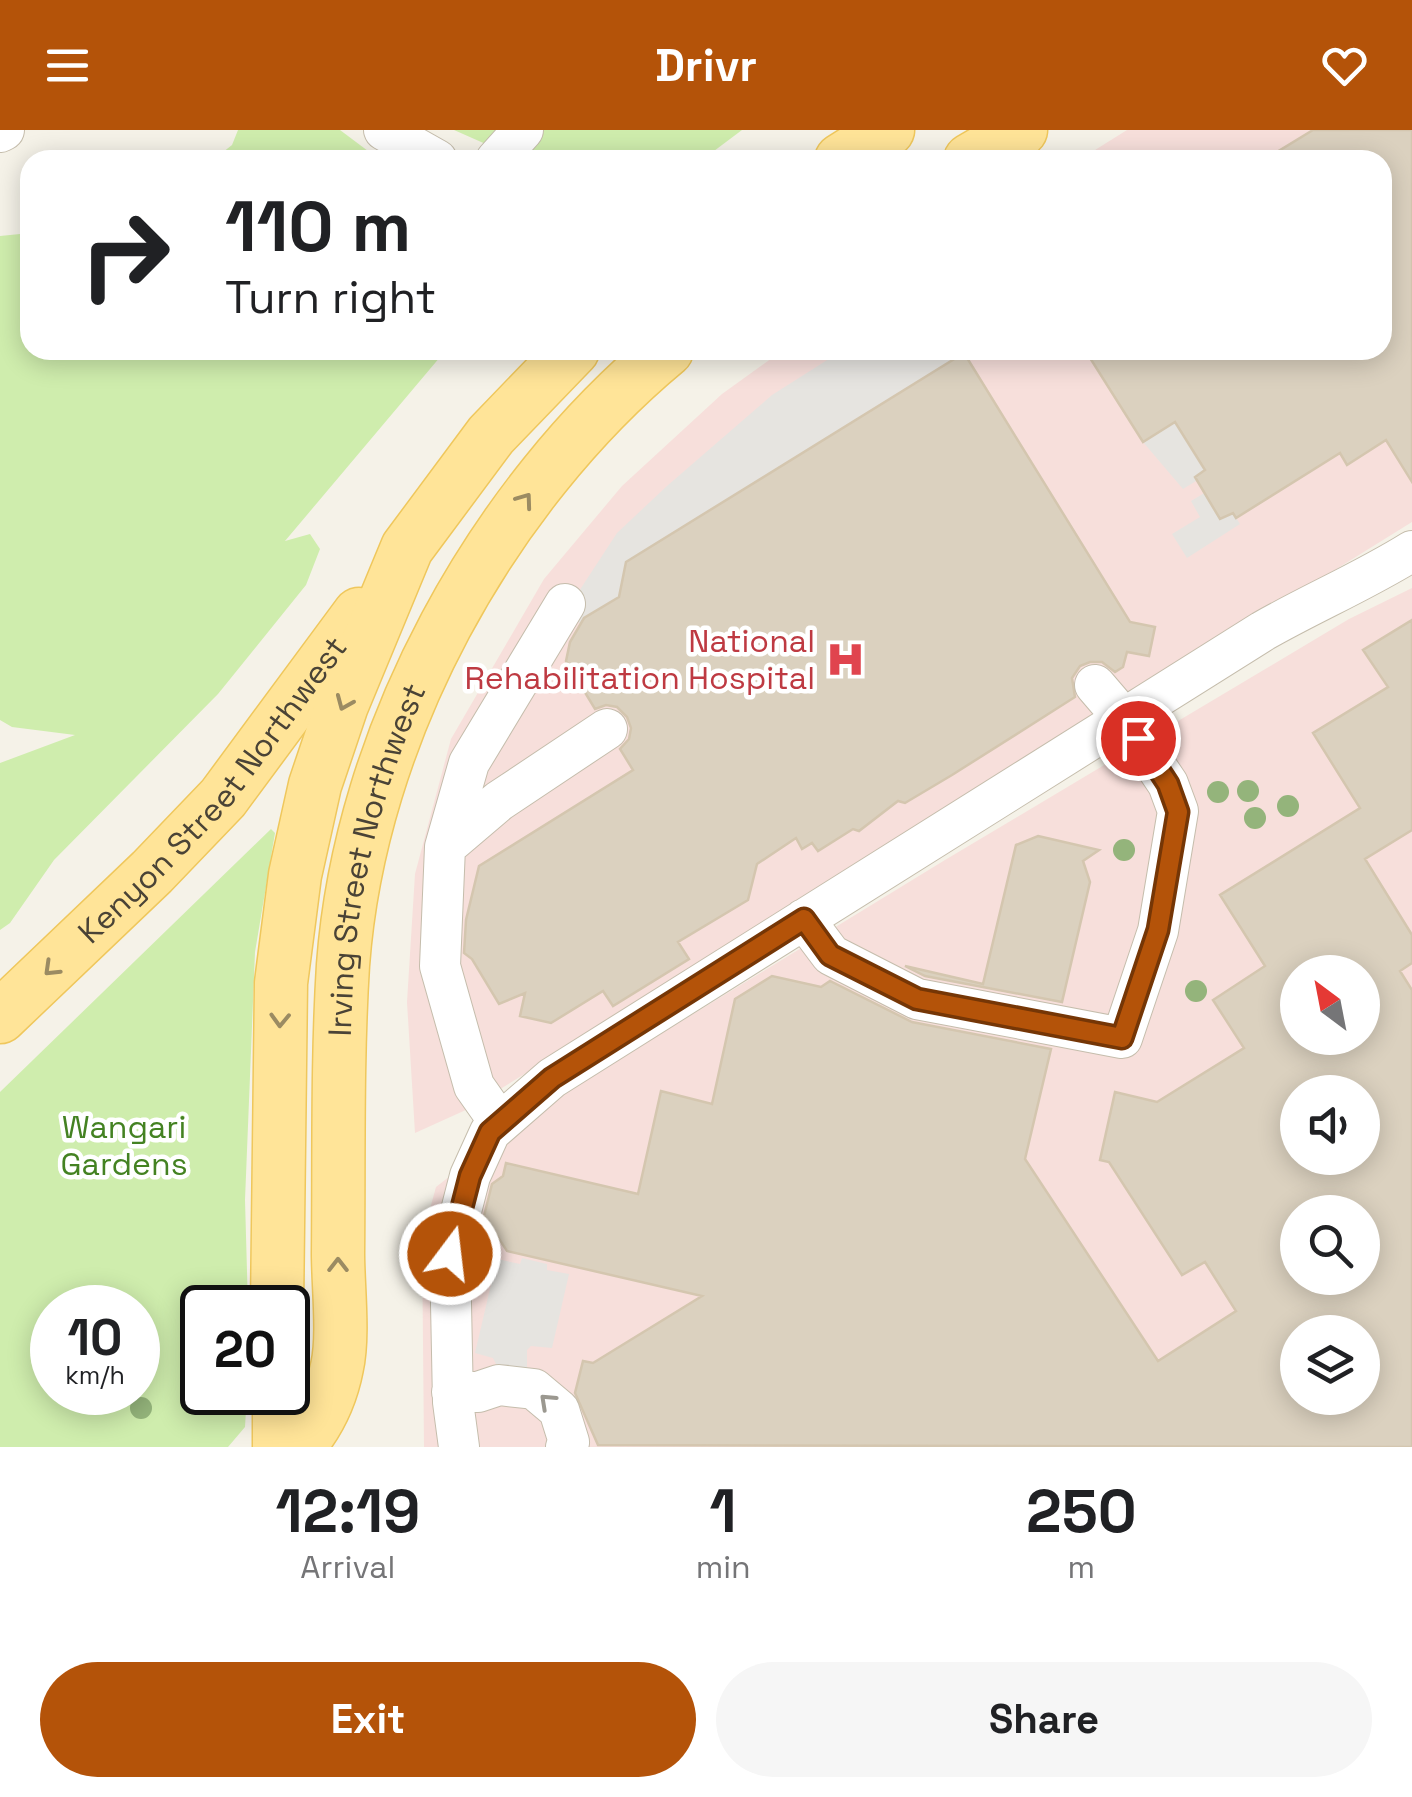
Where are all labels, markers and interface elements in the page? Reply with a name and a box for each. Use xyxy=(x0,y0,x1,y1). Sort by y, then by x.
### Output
text: Drivr xyxy=(655,37,757,94)
icon: menu xyxy=(40,38,95,93)
icon: heart xyxy=(1317,38,1372,93)
text: 110 m xyxy=(225,182,411,271)
icon: right xyxy=(60,190,190,320)
text: Turn right xyxy=(225,269,436,326)
one-way arrow xyxy=(514,493,531,511)
place label: National Rehabilitation Hospital xyxy=(465,621,815,698)
street label: Kenyon Street Northwest xyxy=(70,628,356,952)
hospital icon: National Rehabilitation Hospital xyxy=(824,638,866,680)
street label: Irving Street Northwest xyxy=(320,677,435,1037)
one-way arrow xyxy=(335,693,355,711)
pin xyxy=(1096,696,1181,781)
icon: arrive xyxy=(1111,711,1166,766)
north arrow xyxy=(1280,955,1380,1055)
map controls xyxy=(1280,955,1380,1415)
one-way arrow xyxy=(45,957,63,975)
one-way arrow xyxy=(269,1013,290,1029)
button: sound xyxy=(1280,1075,1380,1175)
park label: Wangari Gardens xyxy=(60,1107,188,1184)
button: search xyxy=(1280,1195,1380,1295)
position arrow xyxy=(398,1202,502,1306)
one-way arrow xyxy=(327,1257,349,1272)
speed limit sign: 20 xyxy=(180,1285,310,1415)
text: 10 xyxy=(68,1306,123,1370)
button: layers xyxy=(1280,1315,1380,1415)
text: km/h xyxy=(65,1359,125,1391)
one-way arrow xyxy=(540,1395,559,1413)
text: 12:19 xyxy=(275,1473,420,1550)
text: 1 xyxy=(710,1473,737,1550)
text: 250 xyxy=(1026,1473,1137,1550)
text: Arrival xyxy=(300,1547,395,1587)
text: min xyxy=(696,1547,751,1587)
text: m xyxy=(1068,1547,1095,1587)
button: Exit xyxy=(40,1662,696,1777)
button: Share xyxy=(716,1662,1372,1777)

